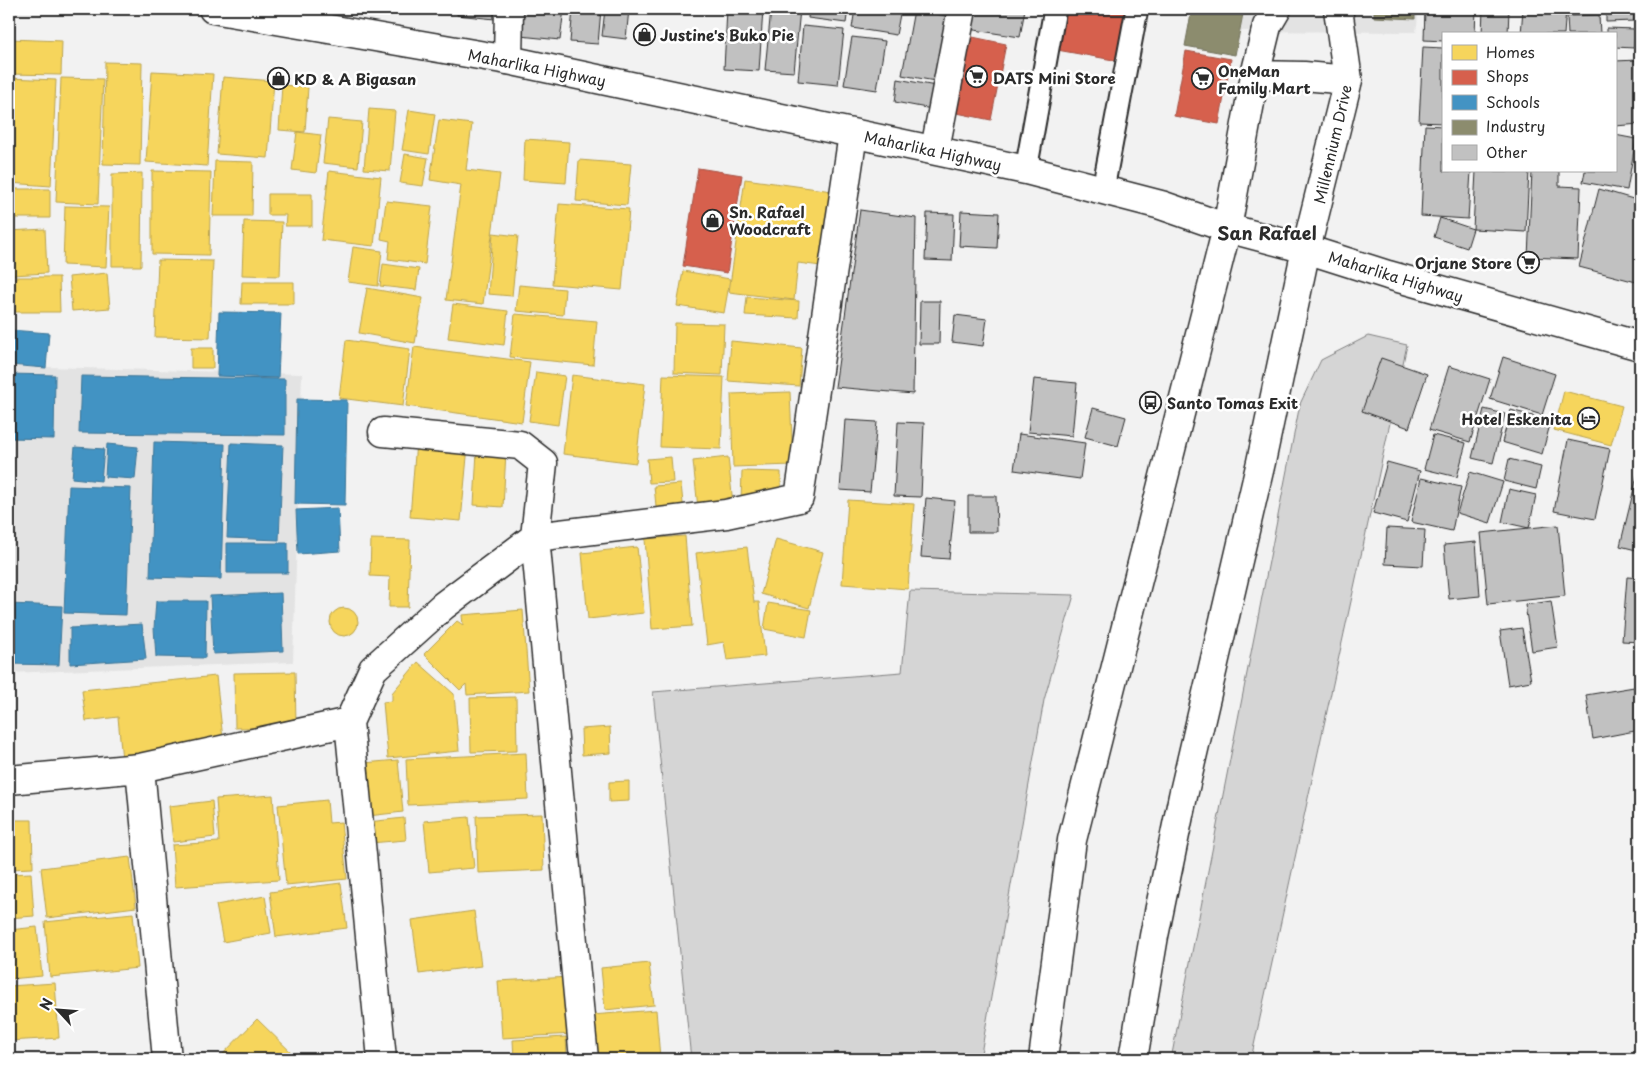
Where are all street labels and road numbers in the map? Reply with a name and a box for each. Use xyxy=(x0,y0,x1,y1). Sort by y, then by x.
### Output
street label: Maharlika Highway xyxy=(466,42,608,92)
street label: Millennium Drive xyxy=(1307,82,1357,206)
street label: Maharlika Highway xyxy=(862,124,1004,176)
street label: Maharlika Highway xyxy=(1326,245,1466,307)

